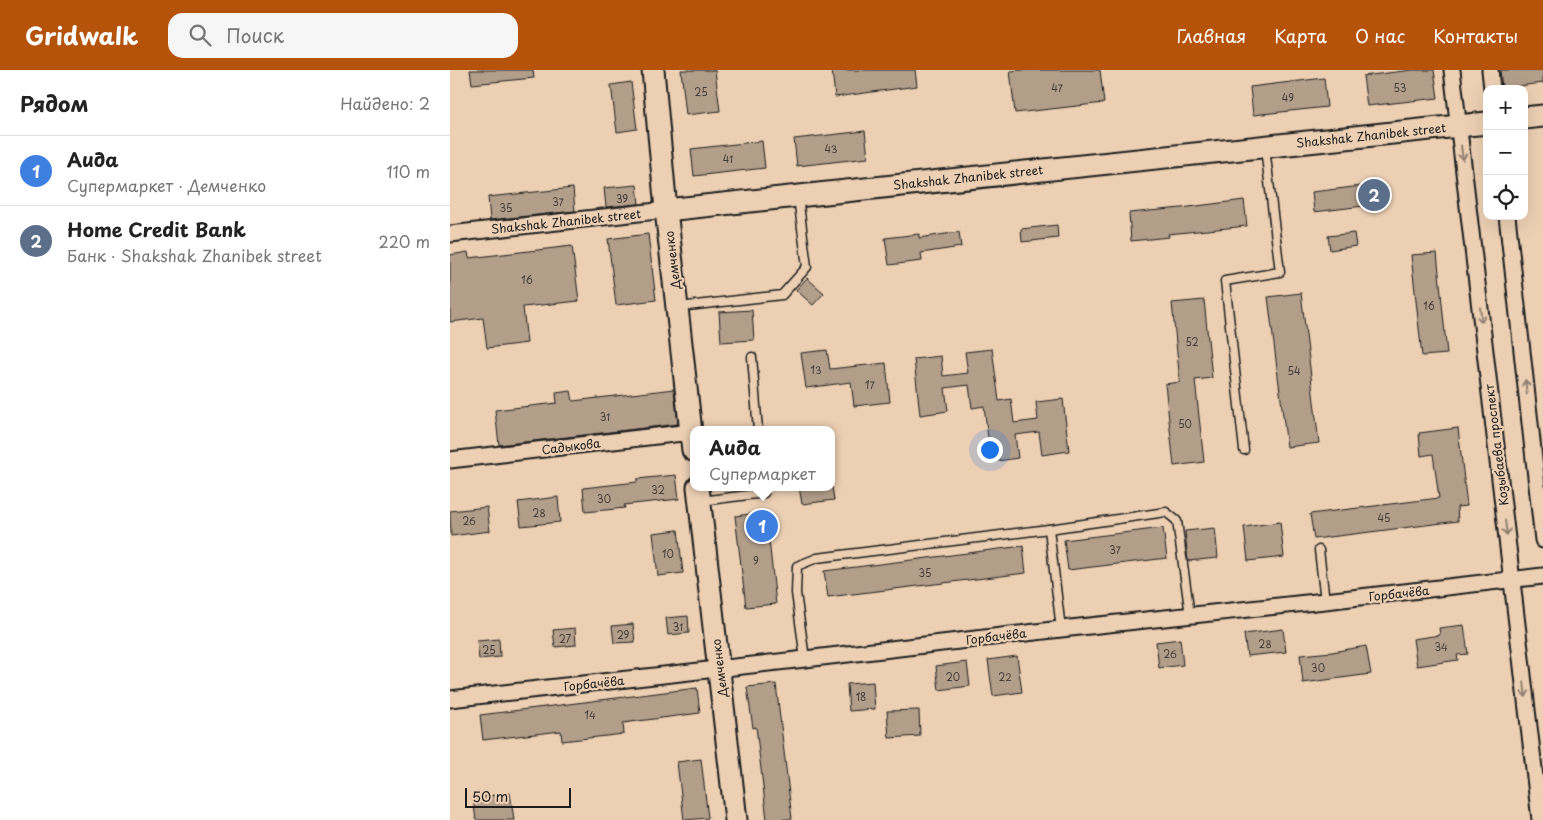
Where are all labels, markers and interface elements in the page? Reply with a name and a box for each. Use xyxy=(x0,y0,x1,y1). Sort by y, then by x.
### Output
search box xyxy=(168,13,518,58)
text: Gridwalk xyxy=(25,17,138,53)
icon: search xyxy=(186,21,214,49)
text: Поиск xyxy=(226,21,284,49)
text: Главная xyxy=(1177,22,1246,49)
text: Карта xyxy=(1274,22,1327,49)
text: О нас xyxy=(1355,22,1405,49)
text: Контакты xyxy=(1433,22,1518,49)
house number: 47 xyxy=(1051,80,1064,95)
house number: 53 xyxy=(1394,80,1406,95)
house number: 25 xyxy=(694,84,708,99)
map controls xyxy=(1483,85,1528,220)
button: + xyxy=(1483,85,1528,130)
text: Рядом xyxy=(20,87,88,119)
house number: 49 xyxy=(1282,90,1294,105)
text: Найдено: 2 xyxy=(340,91,430,115)
street label: Shakshak Zhanibek street xyxy=(1295,118,1447,152)
button: − xyxy=(1483,130,1528,175)
house number: 43 xyxy=(825,141,838,156)
text: Аида xyxy=(67,145,119,173)
one-way arrow xyxy=(1457,145,1467,161)
house number: 41 xyxy=(723,151,733,166)
text: 1 xyxy=(32,159,40,183)
text: 110 m xyxy=(387,159,430,183)
street label: Shakshak Zhanibek street xyxy=(892,160,1044,194)
text: Супермаркет · Демченко xyxy=(67,173,266,197)
button: locate xyxy=(1483,175,1528,220)
pin: 2 xyxy=(1358,176,1390,214)
house number: 39 xyxy=(616,191,628,206)
house number: 37 xyxy=(552,194,565,209)
house number: 35 xyxy=(500,200,512,215)
street label: Shakshak Zhanibek street xyxy=(490,204,642,238)
text: Home Credit Bank xyxy=(67,215,246,243)
text: 2 xyxy=(30,229,42,253)
text: 220 m xyxy=(379,229,430,253)
street label: Демченко xyxy=(659,230,685,291)
text: Банк · Shakshak Zhanibek street xyxy=(67,243,322,267)
house number: 16 xyxy=(521,272,533,287)
house number: 16 xyxy=(1423,298,1435,313)
one-way arrow xyxy=(1476,306,1486,322)
house number: 52 xyxy=(1185,334,1199,349)
house number: 13 xyxy=(810,362,822,377)
house number: 54 xyxy=(1287,363,1301,378)
house number: 17 xyxy=(865,377,876,392)
one-way arrow xyxy=(1521,379,1531,395)
street label: Козыбаева проспект xyxy=(1480,383,1512,507)
house number: 31 xyxy=(600,409,610,424)
house number: 50 xyxy=(1178,416,1192,431)
popup xyxy=(690,426,835,491)
street label: Садыкова xyxy=(540,433,602,459)
text: Аида xyxy=(709,433,761,461)
your location xyxy=(977,437,1003,463)
text: Супермаркет xyxy=(709,461,816,485)
house number: 32 xyxy=(651,482,665,497)
house number: 30 xyxy=(597,491,611,506)
house number: 28 xyxy=(532,505,546,520)
pin: 1 xyxy=(746,507,778,545)
house number: 45 xyxy=(1378,510,1390,525)
house number: 26 xyxy=(462,513,476,528)
one-way arrow xyxy=(1501,520,1511,536)
house number: 37 xyxy=(1109,542,1122,557)
house number: 10 xyxy=(662,546,674,561)
house number: 9 xyxy=(753,553,759,568)
house number: 35 xyxy=(919,565,931,580)
street label: Горбачёва xyxy=(1368,581,1431,605)
house number: 31 xyxy=(673,619,683,634)
street label: Горбачёва xyxy=(965,623,1028,649)
house number: 29 xyxy=(617,627,630,642)
house number: 27 xyxy=(559,631,572,646)
house number: 28 xyxy=(1258,636,1272,651)
street label: Демченко xyxy=(706,638,732,699)
house number: 34 xyxy=(1434,639,1448,654)
house number: 25 xyxy=(482,642,496,657)
house number: 26 xyxy=(1163,646,1177,661)
house number: 30 xyxy=(1311,660,1325,675)
house number: 20 xyxy=(946,669,960,684)
house number: 22 xyxy=(998,669,1012,684)
street label: Горбачёва xyxy=(563,671,626,695)
one-way arrow xyxy=(1520,681,1530,697)
house number: 18 xyxy=(856,689,866,704)
house number: 14 xyxy=(584,707,596,722)
scale bar xyxy=(465,785,571,808)
text: 50 m xyxy=(472,786,508,807)

